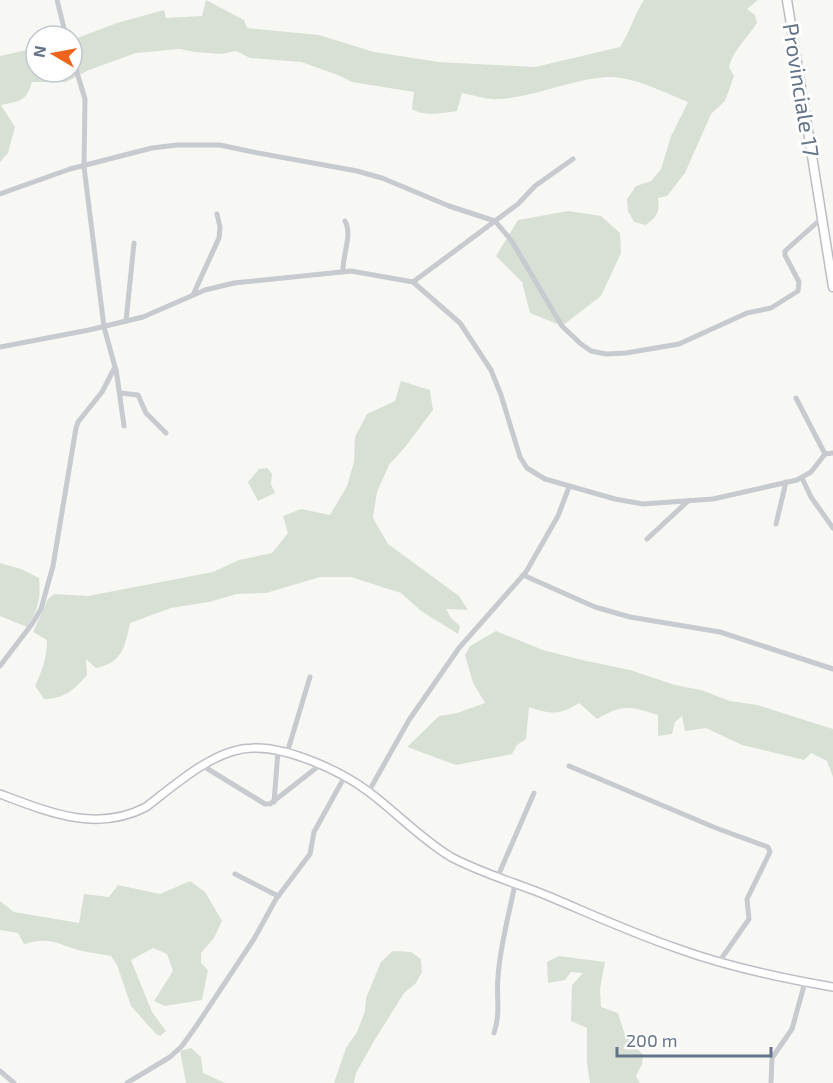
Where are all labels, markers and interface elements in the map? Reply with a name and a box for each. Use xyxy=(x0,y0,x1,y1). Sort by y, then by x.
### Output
street label: Provinciale 17 xyxy=(779,21,825,159)
north arrow xyxy=(24,24,84,84)
text: N xyxy=(28,44,49,59)
scale bar xyxy=(617,1020,772,1058)
text: 200 m xyxy=(626,1029,678,1051)

